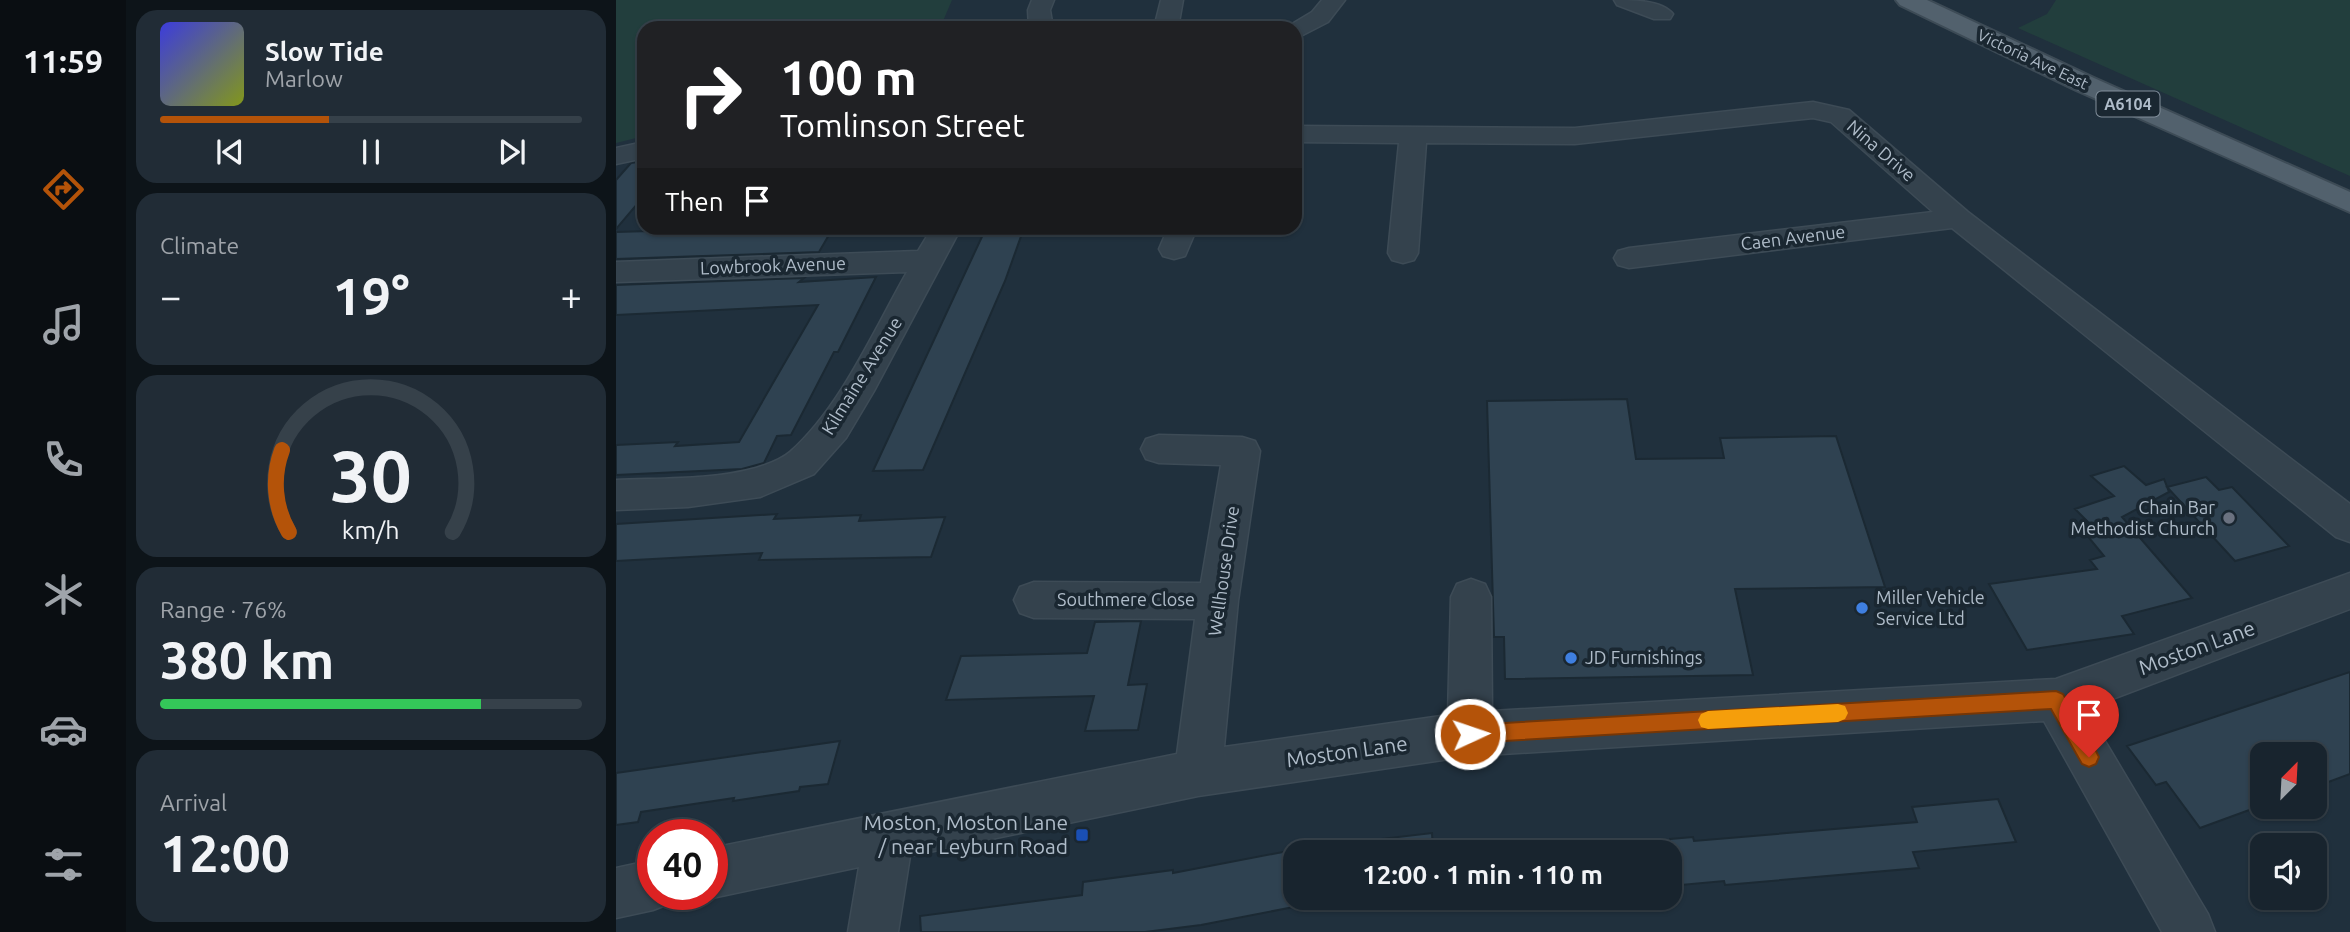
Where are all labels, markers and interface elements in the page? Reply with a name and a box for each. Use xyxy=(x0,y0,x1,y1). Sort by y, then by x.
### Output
street label: Victoria Ave East xyxy=(1975,25,2092,93)
text: Slow Tide xyxy=(265,37,384,66)
text: 11:59 xyxy=(23,43,103,79)
icon: right xyxy=(665,49,756,140)
text: 100 m xyxy=(780,49,917,104)
text: Marlow xyxy=(265,66,343,91)
road number: A6104 xyxy=(2096,92,2160,116)
text: Tomlinson Street xyxy=(780,107,1025,143)
street label: Nina Drive xyxy=(1844,115,1920,185)
icon: previous xyxy=(211,133,249,171)
icon: pause xyxy=(352,133,390,171)
icon: next xyxy=(493,133,531,171)
icon: directions xyxy=(39,165,88,214)
icon: arrive xyxy=(738,182,776,220)
text: Then xyxy=(665,187,724,216)
street label: Caen Avenue xyxy=(1739,221,1846,253)
text: Climate xyxy=(160,233,239,258)
street label: Lowbrook Avenue xyxy=(700,252,846,278)
text: 19° xyxy=(332,267,410,325)
text: − xyxy=(160,275,181,317)
text: + xyxy=(561,275,582,317)
icon: music xyxy=(39,300,88,349)
street label: Kilmaine Avenue xyxy=(817,313,905,438)
text: 30 xyxy=(330,434,412,516)
icon: phone xyxy=(39,435,88,484)
place label: Chain Bar Methodist Church xyxy=(2071,497,2215,538)
street label: Wellhouse Drive xyxy=(1204,504,1242,637)
marker: Chain Bar Methodist Church xyxy=(2221,510,2237,526)
text: km/h xyxy=(342,516,400,544)
icon: climate xyxy=(39,570,88,619)
place label: Miller Vehicle Service Ltd xyxy=(1876,587,1985,628)
street label: Southmere Close xyxy=(1057,589,1195,609)
text: Range · 76% xyxy=(160,597,287,622)
marker: Miller Vehicle Service Ltd xyxy=(1854,600,1870,616)
street label: Moston Lane xyxy=(2135,615,2258,679)
text: 380 km xyxy=(160,631,334,689)
place label: JD Furnishings xyxy=(1585,647,1703,667)
marker: JD Furnishings xyxy=(1563,650,1579,666)
pin xyxy=(2059,685,2119,757)
icon: arrive xyxy=(2070,696,2108,734)
position arrow xyxy=(1433,697,1507,771)
icon: car xyxy=(39,705,88,754)
street label: Moston Lane xyxy=(1285,731,1409,771)
north arrow xyxy=(2250,742,2328,819)
map controls xyxy=(2250,742,2327,910)
text: Arrival xyxy=(160,790,227,815)
place label: Moston, Moston Lane / near Leyburn Road xyxy=(864,810,1068,858)
speed limit sign: 40 xyxy=(637,819,728,910)
text: 12:00 xyxy=(160,824,290,882)
marker: Moston, Moston Lane / near Leyburn Road xyxy=(1074,827,1090,843)
button: sound xyxy=(2250,833,2327,910)
icon: filters xyxy=(39,840,88,889)
text: 12:00 · 1 min · 110 m xyxy=(1362,860,1603,889)

